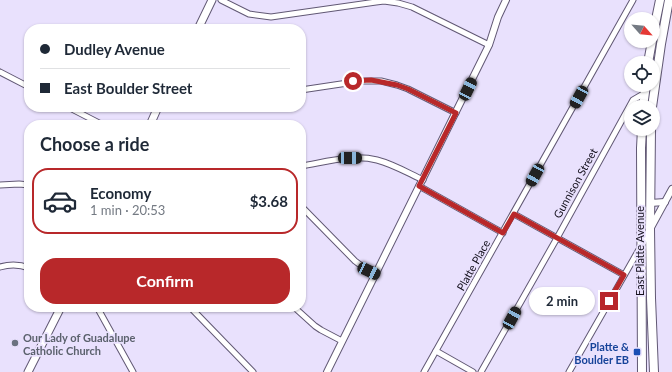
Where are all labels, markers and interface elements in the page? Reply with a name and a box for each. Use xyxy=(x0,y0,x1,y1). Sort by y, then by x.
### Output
north arrow xyxy=(624,12,660,48)
map controls xyxy=(624,12,660,136)
text: Dudley Avenue xyxy=(64,40,165,58)
button: locate xyxy=(624,56,660,92)
route start xyxy=(344,72,362,90)
car xyxy=(457,76,479,102)
text: East Boulder Street xyxy=(64,79,192,97)
car xyxy=(568,84,590,110)
button: layers xyxy=(624,100,660,136)
text: Choose a ride xyxy=(40,133,149,155)
street label: Gunnison Street xyxy=(550,146,600,220)
car xyxy=(338,152,362,164)
car xyxy=(524,162,546,188)
icon: car xyxy=(42,183,78,219)
text: Economy xyxy=(90,184,151,202)
text: $3.68 xyxy=(250,192,288,210)
text: 1 min · 20:53 xyxy=(90,202,165,218)
street label: East Platte Avenue xyxy=(633,206,646,296)
street label: Platte Place xyxy=(454,237,492,293)
button: Confirm xyxy=(40,258,290,304)
car xyxy=(356,260,382,282)
callout: 2 min xyxy=(529,287,595,315)
route end xyxy=(600,292,618,310)
text: 2 min xyxy=(546,293,578,309)
car xyxy=(501,305,523,331)
place label: Our Lady of Guadalupe Catholic Church xyxy=(23,331,136,357)
marker: Our Lady of Guadalupe Catholic Church xyxy=(10,338,20,348)
place label: Platte & Boulder EB xyxy=(574,340,629,366)
marker: Platte & Boulder EB xyxy=(632,347,642,357)

